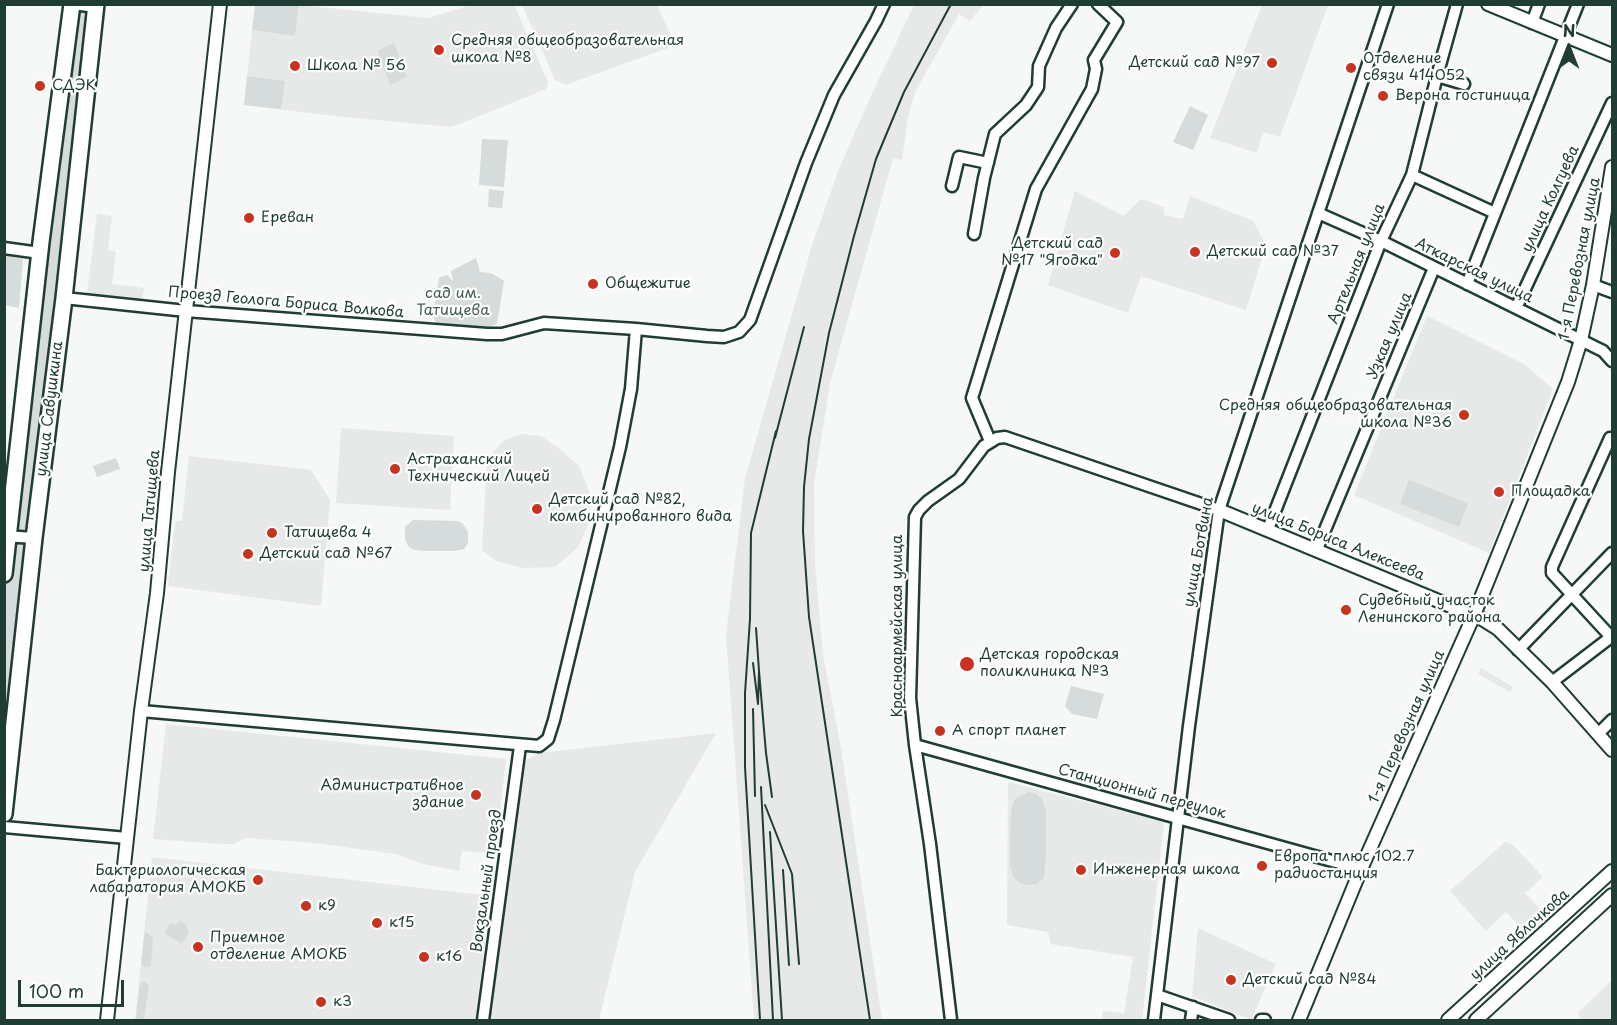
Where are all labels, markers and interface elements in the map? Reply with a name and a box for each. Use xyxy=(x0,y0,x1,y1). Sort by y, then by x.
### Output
north arrow xyxy=(1539,18,1599,78)
text: N xyxy=(1563,18,1575,42)
place label: Средняя общеобразовательная школа №8 xyxy=(451,32,684,67)
marker: Средняя общеобразовательная школа №8 xyxy=(432,43,446,57)
place label: Отделение связи 414052 xyxy=(1363,50,1465,85)
place label: Детский сад №97 xyxy=(1129,54,1260,72)
marker: Детский сад №97 xyxy=(1265,56,1279,70)
place label: Школа № 56 xyxy=(307,57,406,75)
marker: Школа № 56 xyxy=(288,59,302,73)
marker: Отделение связи 414052 xyxy=(1344,61,1358,75)
place label: СДЭК xyxy=(52,77,96,95)
marker: СДЭК xyxy=(33,79,47,93)
place label: Верона гостиница xyxy=(1395,87,1530,105)
marker: Верона гостиница xyxy=(1376,89,1390,103)
street label: улица Колгуева xyxy=(1518,143,1584,255)
street label: 1-я Перевозная улица xyxy=(1555,176,1605,342)
street label: Артельная улица xyxy=(1325,201,1389,327)
place label: Ереван xyxy=(261,209,314,227)
marker: Ереван xyxy=(242,211,256,225)
place label: Детский сад №17 "Ягодка" xyxy=(1001,235,1103,270)
street label: Аткарская улица xyxy=(1412,235,1536,307)
place label: Детский сад №37 xyxy=(1207,243,1339,261)
marker: Детский сад №37 xyxy=(1188,245,1202,259)
marker: Детский сад №17 "Ягодка" xyxy=(1108,246,1122,260)
place label: Общежитие xyxy=(605,275,691,293)
marker: Общежитие xyxy=(586,277,600,291)
street label: Проезд Геолога Бориса Волкова xyxy=(167,284,405,322)
park label: сад им. Татищева xyxy=(417,285,489,320)
street label: Узкая улица xyxy=(1364,290,1416,382)
street label: улица Савушкина xyxy=(33,340,67,478)
place label: Средняя общеобразовательная школа №36 xyxy=(1219,397,1452,432)
marker: Средняя общеобразовательная школа №36 xyxy=(1457,408,1471,422)
street label: улица Татищева xyxy=(136,449,164,573)
place label: Астраханский Технический Лицей xyxy=(407,451,550,486)
marker: Астраханский Технический Лицей xyxy=(388,462,402,476)
place label: Площадка xyxy=(1511,483,1590,501)
marker: Площадка xyxy=(1492,485,1506,499)
place label: Детский сад №82, комбинированного вида xyxy=(549,491,732,526)
street label: улица Ботвина xyxy=(1180,495,1218,609)
street label: улица Бориса Алексеева xyxy=(1249,499,1427,585)
marker: Детский сад №82, комбинированного вида xyxy=(530,502,544,516)
place label: Татищева 4 xyxy=(284,524,372,542)
marker: Татищева 4 xyxy=(265,526,279,540)
street label: Красноармейская улица xyxy=(889,535,907,717)
place label: Детский сад №67 xyxy=(260,545,392,563)
marker: Детский сад №67 xyxy=(241,547,255,561)
place label: Судебный участок Ленинского района xyxy=(1358,592,1501,627)
marker: Судебный участок Ленинского района xyxy=(1339,603,1353,617)
place label: Детская городская поликлиника №3 xyxy=(980,646,1119,681)
street label: 1-я Перевозная улица xyxy=(1365,648,1449,806)
marker: Детская городская поликлиника №3 xyxy=(958,655,976,673)
place label: А спорт планет xyxy=(952,722,1066,740)
marker: А спорт планет xyxy=(933,724,947,738)
street label: Станционный переулок xyxy=(1056,761,1228,823)
place label: Административное здание xyxy=(320,777,464,812)
marker: Административное здание xyxy=(469,788,483,802)
street label: Вокзальный проезд xyxy=(468,808,506,954)
place label: Европа плюс 102.7 радиостанция xyxy=(1274,848,1415,883)
marker: Европа плюс 102.7 радиостанция xyxy=(1255,859,1269,873)
place label: Инженерная школа xyxy=(1093,861,1240,879)
place label: Бактериологическая лабаратория АМОКБ xyxy=(90,862,246,897)
marker: Инженерная школа xyxy=(1074,863,1088,877)
marker: Бактериологическая лабаратория АМОКБ xyxy=(251,873,265,887)
street label: улица Яблочкова xyxy=(1467,886,1573,984)
place label: к9 xyxy=(318,897,336,915)
marker: к9 xyxy=(299,899,313,913)
place label: к15 xyxy=(389,914,414,932)
marker: к15 xyxy=(370,916,384,930)
place label: Приемное отделение АМОКБ xyxy=(210,929,347,964)
marker: Приемное отделение АМОКБ xyxy=(191,940,205,954)
place label: к16 xyxy=(436,948,462,966)
marker: к16 xyxy=(417,950,431,964)
scale bar xyxy=(21,968,128,1006)
place label: Детский сад №84 xyxy=(1243,971,1376,989)
marker: Детский сад №84 xyxy=(1224,973,1238,987)
text: 100 m xyxy=(29,977,84,1004)
place label: к3 xyxy=(333,993,352,1011)
marker: к3 xyxy=(314,995,328,1009)

